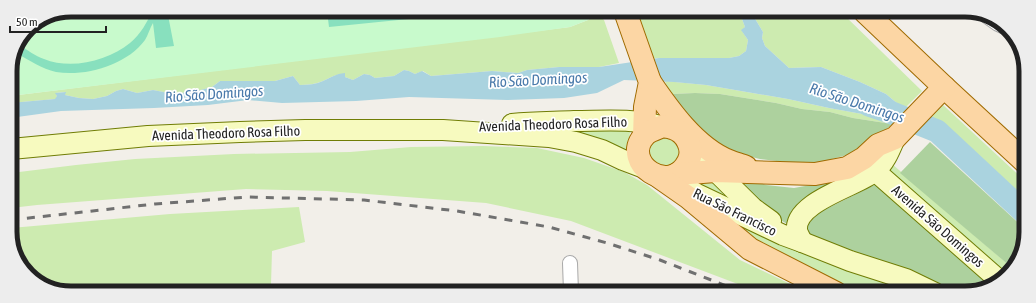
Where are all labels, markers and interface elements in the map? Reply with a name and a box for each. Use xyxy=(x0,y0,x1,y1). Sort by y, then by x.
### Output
scale bar xyxy=(10,8,106,34)
text: 50 m xyxy=(16,15,38,29)
water label: Rio São Domingos xyxy=(488,68,588,91)
water label: Rio São Domingos xyxy=(808,79,907,126)
water label: Rio São Domingos xyxy=(164,82,264,105)
street label: Avenida Theodoro Rosa Filho xyxy=(479,113,627,135)
street label: Avenida Theodoro Rosa Filho xyxy=(152,122,300,144)
street label: Avenida São Domingos xyxy=(889,182,987,270)
street label: Rua São Francisco xyxy=(691,185,779,239)

